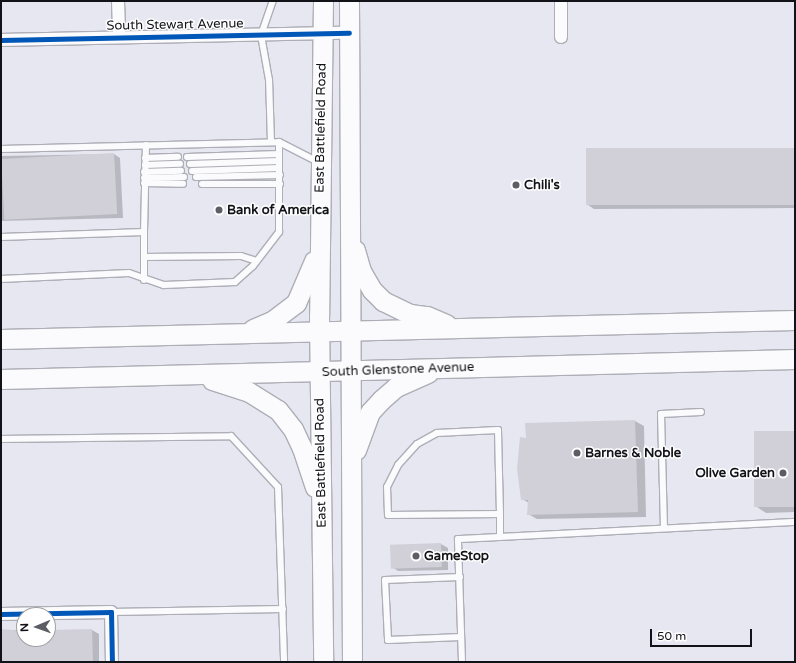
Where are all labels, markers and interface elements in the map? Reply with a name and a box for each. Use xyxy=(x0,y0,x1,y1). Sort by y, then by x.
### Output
street label: South Stewart Avenue xyxy=(106,16,244,34)
street label: East Battlefield Road xyxy=(312,63,330,193)
place label: Chili's xyxy=(524,177,560,193)
marker: Chili's xyxy=(511,180,521,190)
place label: Bank of America xyxy=(227,202,329,218)
marker: Bank of America xyxy=(214,205,224,215)
street label: South Glenstone Avenue xyxy=(321,360,475,380)
street label: East Battlefield Road xyxy=(312,398,330,528)
place label: Barnes & Noble xyxy=(585,445,681,461)
marker: Barnes & Noble xyxy=(572,448,582,458)
place label: Olive Garden xyxy=(695,465,775,481)
marker: Olive Garden xyxy=(778,468,788,478)
place label: GameStop xyxy=(424,548,489,564)
marker: GameStop xyxy=(411,551,421,561)
north arrow xyxy=(16,607,56,647)
scale bar xyxy=(652,621,754,647)
text: N xyxy=(18,623,31,632)
text: 50 m xyxy=(657,629,686,643)

